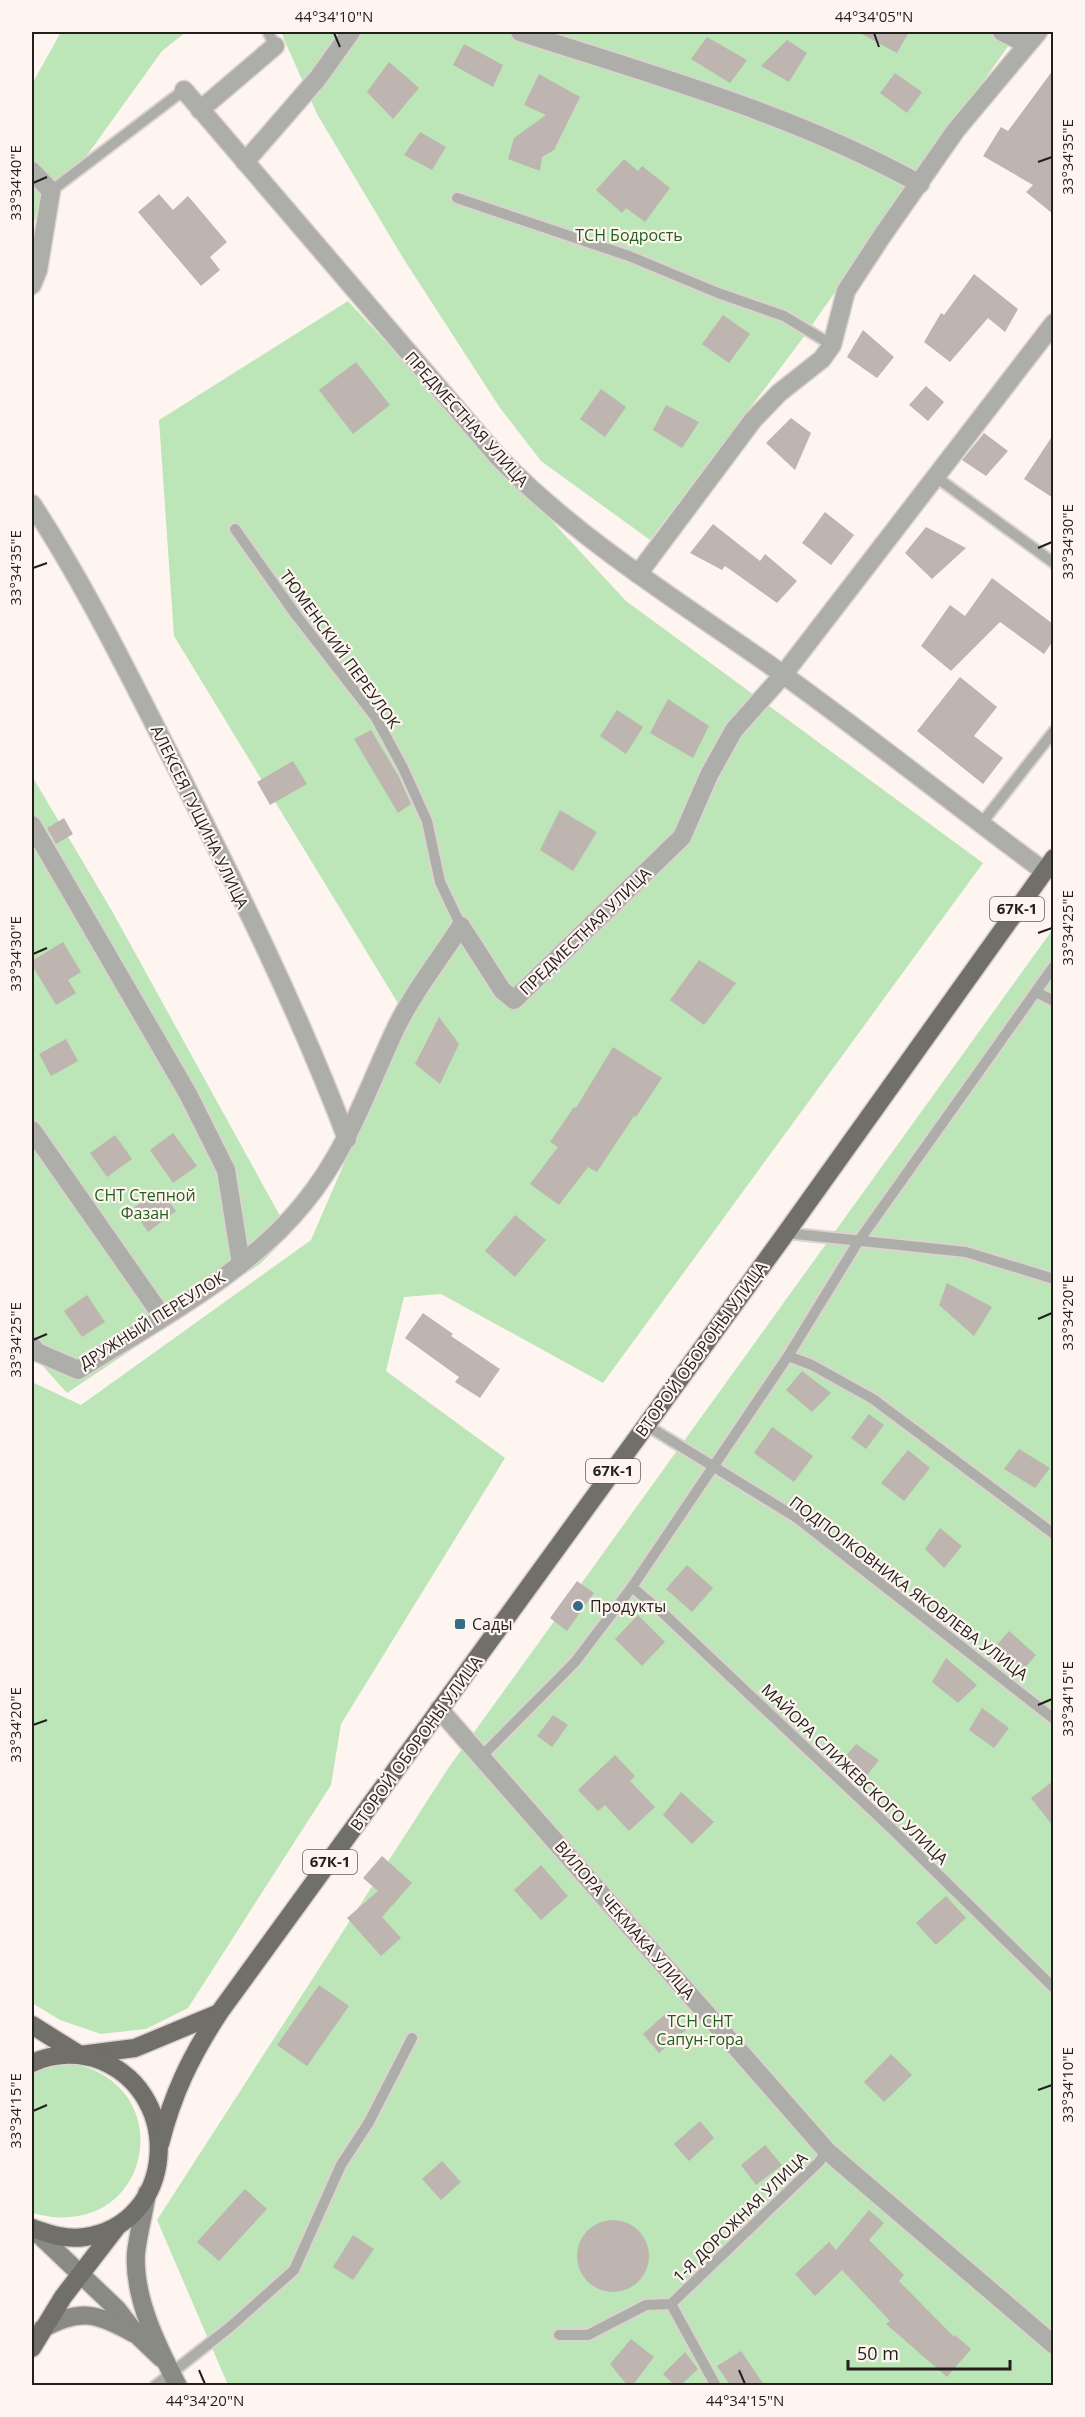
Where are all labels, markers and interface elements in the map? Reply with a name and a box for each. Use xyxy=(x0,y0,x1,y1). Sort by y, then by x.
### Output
text: 44°34'10"N xyxy=(295,6,373,26)
text: 44°34'05"N xyxy=(835,6,913,26)
text: 33°34'35"E xyxy=(1057,119,1077,195)
text: 33°34'40"E xyxy=(5,145,25,221)
park label: ТСН Бодрость xyxy=(575,224,683,246)
street label: ПРЕДМЕСТНАЯ УЛИЦА xyxy=(400,347,534,492)
text: 33°34'30"E xyxy=(1057,504,1077,580)
text: 33°34'35"E xyxy=(5,530,25,606)
street label: ТЮМЕНСКИЙ ПЕРЕУЛОК xyxy=(275,565,405,733)
street label: АЛЕКСЕЯ ГУЩИНА УЛИЦА xyxy=(146,722,254,913)
street label: ПРЕДМЕСТНАЯ УЛИЦА xyxy=(515,862,656,1000)
text: 33°34'25"E xyxy=(1057,890,1077,966)
road number: 67К-1 xyxy=(990,897,1044,921)
text: 33°34'30"E xyxy=(5,916,25,992)
park label: СНТ Степной Фазан xyxy=(94,1184,196,1224)
street label: ВТОРОЙ ОБОРОНЫ УЛИЦА xyxy=(630,1256,773,1441)
street label: ДРУЖНЫЙ ПЕРЕУЛОК xyxy=(75,1266,229,1374)
text: 33°34'20"E xyxy=(1057,1275,1077,1351)
text: 33°34'25"E xyxy=(5,1302,25,1378)
road number: 67К-1 xyxy=(586,1459,640,1483)
street label: ПОДПОЛКОВНИКА ЯКОВЛЕВА УЛИЦА xyxy=(785,1491,1034,1686)
place label: Продукты xyxy=(590,1595,666,1617)
marker: Продукты xyxy=(571,1599,585,1613)
place label: Сады xyxy=(472,1613,512,1635)
marker: Сады xyxy=(453,1617,467,1631)
street label: ВТОРОЙ ОБОРОНЫ УЛИЦА xyxy=(345,1650,488,1835)
text: 33°34'15"E xyxy=(1057,1661,1077,1737)
street label: МАЙОРА СЛИЖЕВСКОГО УЛИЦА xyxy=(757,1679,954,1870)
text: 33°34'20"E xyxy=(5,1687,25,1763)
street label: ВИЛОРА ЧЕКМАКА УЛИЦА xyxy=(550,1836,701,2005)
road number: 67К-1 xyxy=(303,1850,357,1874)
park label: ТСН СНТ Сапун-гора xyxy=(656,2010,744,2050)
text: 33°34'10"E xyxy=(1057,2047,1077,2123)
text: 33°34'15"E xyxy=(5,2073,25,2149)
street label: 1-Я ДОРОЖНАЯ УЛИЦА xyxy=(668,2146,813,2287)
scale bar xyxy=(848,2333,1010,2371)
text: 50 m xyxy=(857,2341,899,2365)
text: 44°34'20"N xyxy=(166,2390,244,2410)
text: 44°34'15"N xyxy=(706,2390,784,2410)

